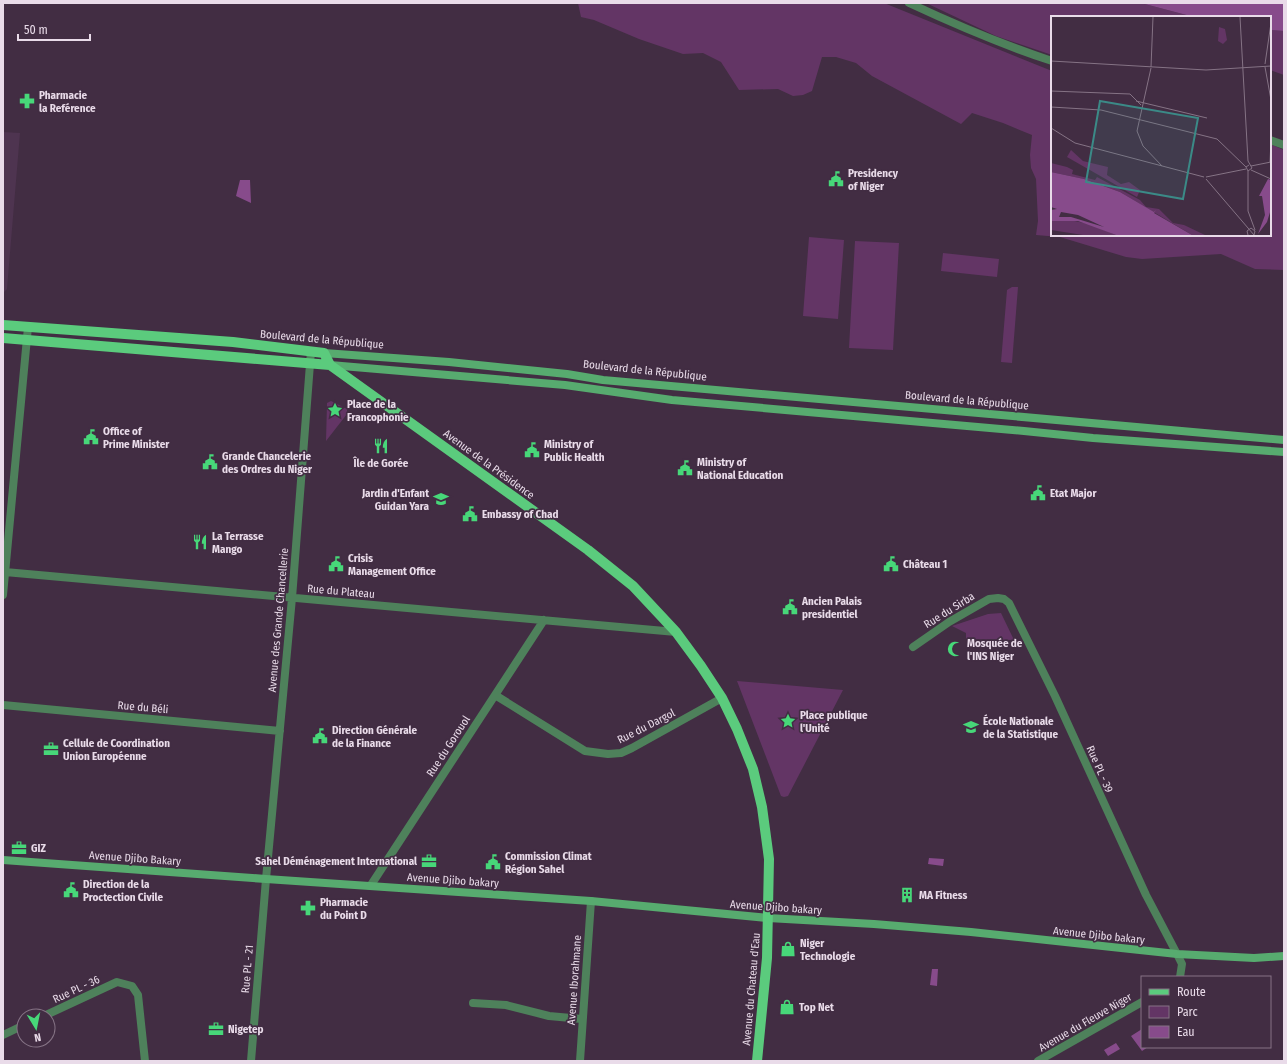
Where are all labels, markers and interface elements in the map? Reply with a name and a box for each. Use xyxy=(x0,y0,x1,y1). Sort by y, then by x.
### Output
scale bar xyxy=(18,16,90,42)
inset map xyxy=(1051,16,1271,236)
text: 50 m xyxy=(24,23,48,37)
place label: Pharmacie la Reférence xyxy=(39,89,96,115)
pharmacy icon: Pharmacie la Reférence xyxy=(18,92,36,110)
place label: Presidency of Niger xyxy=(848,167,899,193)
public building icon: Presidency of Niger xyxy=(827,170,845,188)
street label: Boulevard de la République xyxy=(260,328,384,351)
street label: Boulevard de la République xyxy=(583,358,707,383)
street label: Boulevard de la République xyxy=(905,389,1029,412)
place label: Place de la Francophonie xyxy=(347,398,409,424)
place icon: Place de la Francophonie xyxy=(326,401,344,419)
place label: Office of Prime Minister xyxy=(103,425,170,451)
street label: Avenue de la Présidence xyxy=(441,427,537,502)
public building icon: Office of Prime Minister xyxy=(82,428,100,446)
restaurant icon: Île de Gorée xyxy=(372,437,390,455)
place label: Ministry of Public Health xyxy=(544,438,605,464)
public building icon: Ministry of Public Health xyxy=(523,441,541,459)
place label: Grande Chancelerie des Ordres du Niger xyxy=(222,450,313,476)
public building icon: Grande Chancelerie des Ordres du Niger xyxy=(201,453,219,471)
place label: Île de Gorée xyxy=(353,456,409,470)
place label: Ministry of National Education xyxy=(697,456,784,482)
public building icon: Ministry of National Education xyxy=(676,459,694,477)
public building icon: Etat Major xyxy=(1029,484,1047,502)
place label: Jardin d'Enfant Guidan Yara xyxy=(361,487,430,513)
place label: Etat Major xyxy=(1050,487,1097,500)
school or university icon: Jardin d'Enfant Guidan Yara xyxy=(432,490,450,508)
public building icon: Embassy of Chad xyxy=(461,505,479,523)
place label: Embassy of Chad xyxy=(482,508,558,521)
place label: La Terrasse Mango xyxy=(212,530,264,556)
restaurant icon: La Terrasse Mango xyxy=(191,533,209,551)
street label: Avenue des Grande Chancellerie xyxy=(266,547,291,693)
place label: Crisis Management Office xyxy=(348,552,436,578)
public building icon: Crisis Management Office xyxy=(327,555,345,573)
public building icon: Château 1 xyxy=(882,555,900,573)
place label: Château 1 xyxy=(903,558,947,571)
street label: Rue du Plateau xyxy=(307,582,375,601)
street label: Rue du Sirba xyxy=(922,590,977,631)
place label: Ancien Palais presidentiel xyxy=(801,595,862,621)
public building icon: Ancien Palais presidentiel xyxy=(781,598,799,616)
place label: Mosquée de l'INS Niger xyxy=(967,637,1023,663)
mosque icon: Mosquée de l'INS Niger xyxy=(946,640,964,658)
street label: Rue du Béli xyxy=(117,699,169,716)
street label: Rue du Dargol xyxy=(615,706,677,747)
place label: Place publique l'Unité xyxy=(800,709,868,735)
place icon: Place publique l'Unité xyxy=(779,712,797,730)
street label: Rue du Gorouol xyxy=(424,713,473,779)
place label: École Nationale de la Statistique xyxy=(983,714,1058,741)
school or university icon: École Nationale de la Statistique xyxy=(962,718,980,736)
place label: Direction Générale de la Finance xyxy=(332,724,418,750)
public building icon: Direction Générale de la Finance xyxy=(311,727,329,745)
place label: Cellule de Coordination Union Européenne xyxy=(63,737,170,763)
office icon: Cellule de Coordination Union Européenne xyxy=(42,740,60,758)
street label: Rue PL - 39 xyxy=(1083,744,1116,795)
office icon: GIZ xyxy=(10,839,28,857)
place label: GIZ xyxy=(31,842,46,855)
street label: Avenue Djibo Bakary xyxy=(88,849,182,868)
place label: Commission Climat Région Sahel xyxy=(505,850,592,876)
office icon: Sahel Déménagement International xyxy=(420,852,438,870)
public building icon: Commission Climat Région Sahel xyxy=(484,853,502,871)
place label: Sahel Déménagement International xyxy=(255,855,418,868)
street label: Avenue Djibo bakary xyxy=(407,871,499,890)
place label: Direction de la Proctection Civile xyxy=(83,878,163,904)
public building icon: Direction de la Proctection Civile xyxy=(62,881,80,899)
building icon: MA Fitness xyxy=(898,886,916,904)
place label: MA Fitness xyxy=(919,889,968,902)
place label: Pharmacie du Point D xyxy=(320,896,369,922)
street label: Avenue Djibo bakary xyxy=(730,898,822,917)
pharmacy icon: Pharmacie du Point D xyxy=(299,899,317,917)
street label: Avenue Djibo bakary xyxy=(1052,924,1145,947)
street label: Avenue du Chateau d'Eau xyxy=(740,932,763,1046)
street label: Avenue Iborahmane xyxy=(565,935,584,1025)
place label: Niger Technologie xyxy=(800,937,856,963)
shop icon: Niger Technologie xyxy=(779,940,797,958)
street label: Rue PL - 21 xyxy=(239,944,256,994)
street label: Rue PL - 36 xyxy=(51,973,102,1006)
legend xyxy=(1141,976,1271,1048)
text: Route xyxy=(1177,985,1206,999)
street label: Avenue du Fleuve Niger xyxy=(1036,990,1134,1054)
shop icon: Top Net xyxy=(778,998,796,1016)
place label: Top Net xyxy=(799,1001,834,1014)
text: Parc xyxy=(1177,1005,1198,1019)
north arrow xyxy=(16,1008,56,1048)
office icon: Nigetep xyxy=(207,1020,225,1038)
place label: Nigetep xyxy=(228,1023,263,1036)
text: Eau xyxy=(1177,1025,1195,1039)
text: N xyxy=(33,1030,42,1044)

